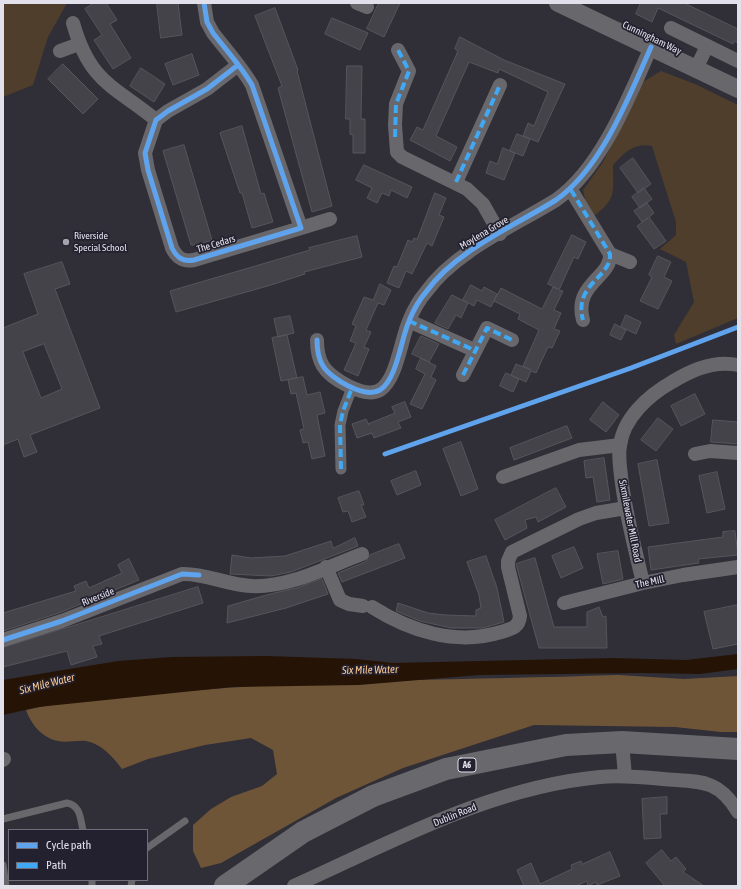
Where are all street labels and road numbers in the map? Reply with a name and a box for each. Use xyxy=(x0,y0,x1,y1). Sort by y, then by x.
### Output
street label: Cunningham Way xyxy=(620,19,684,57)
street label: Moylena Grove xyxy=(457,214,511,252)
street label: The Cedars xyxy=(195,232,237,256)
street label: Sixmilewater Mill Road xyxy=(616,479,644,563)
street label: The Mill xyxy=(634,573,666,591)
street label: Riverside xyxy=(80,585,116,609)
road number: A6 xyxy=(458,758,476,772)
street label: Dublin Road xyxy=(432,801,478,829)

